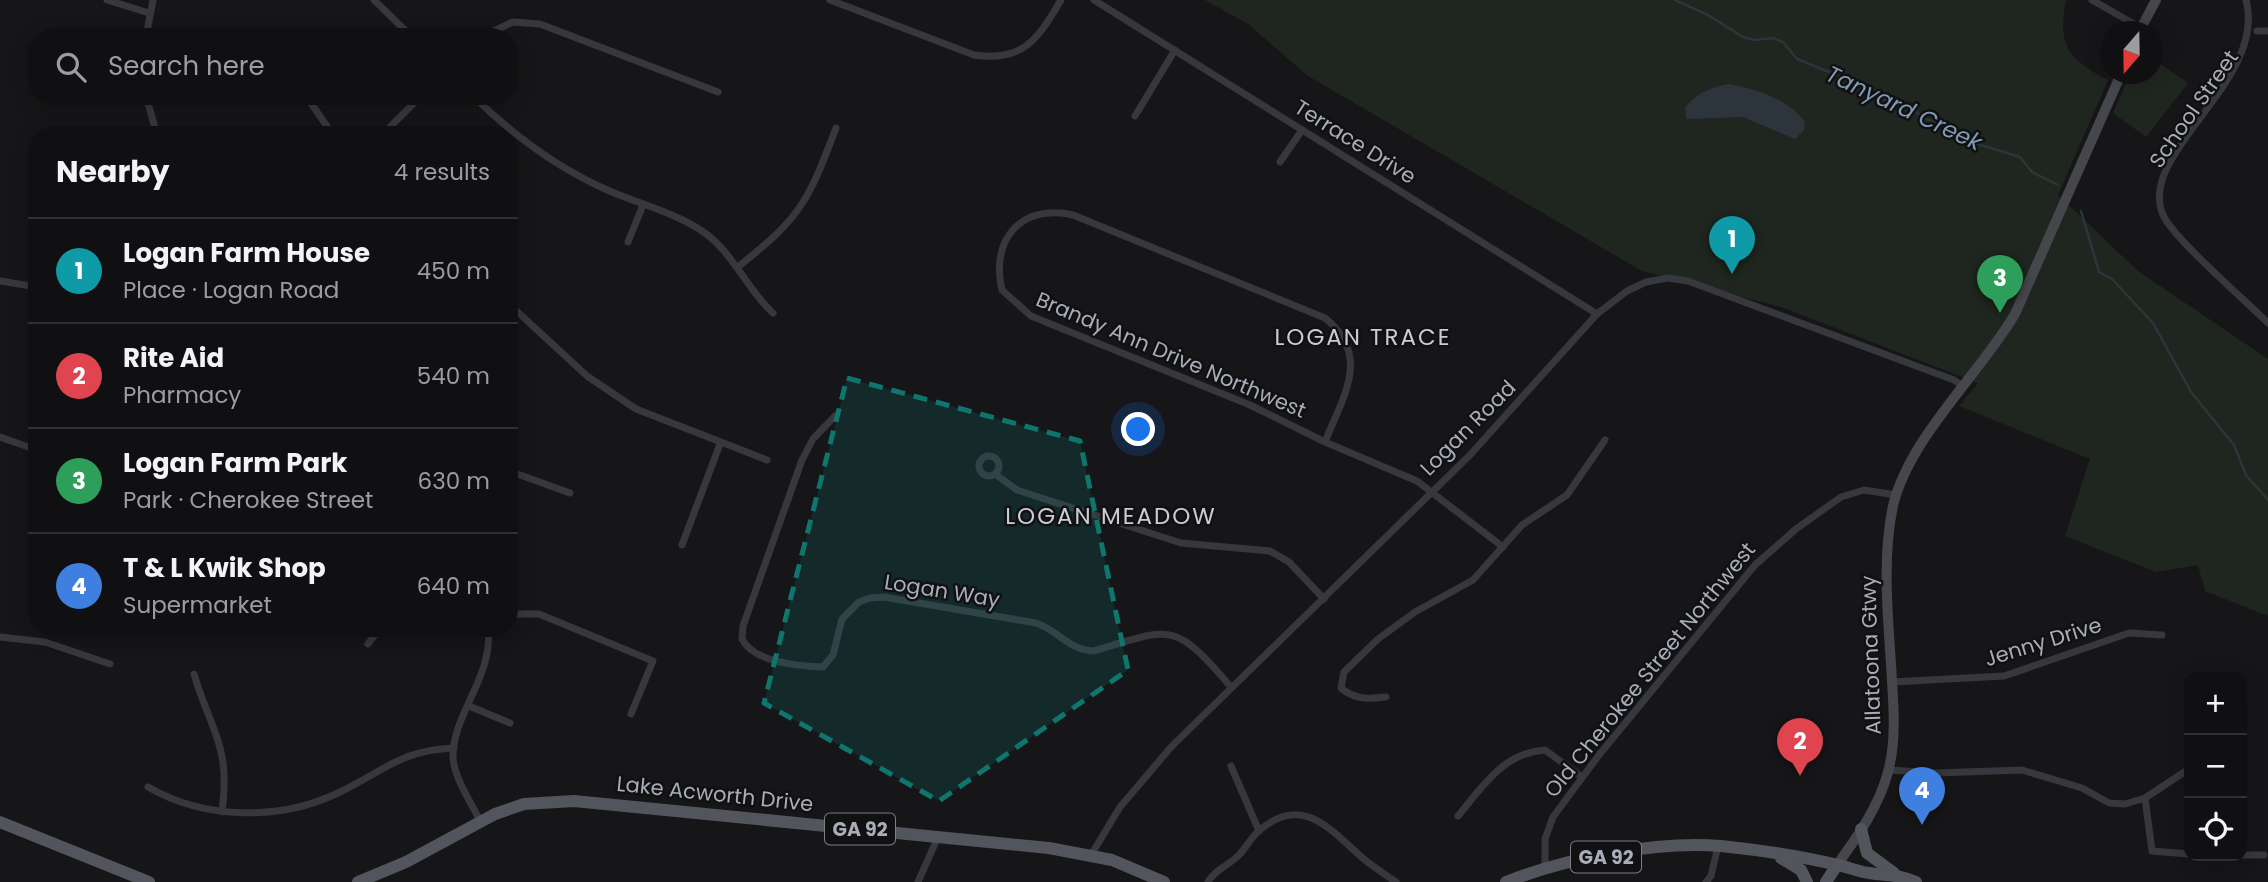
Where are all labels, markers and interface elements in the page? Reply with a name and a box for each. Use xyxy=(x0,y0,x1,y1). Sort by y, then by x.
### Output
north arrow xyxy=(2100,21,2163,84)
search box xyxy=(28,28,518,105)
street label: School Street xyxy=(2142,44,2245,173)
icon: search xyxy=(52,48,90,86)
text: Search here xyxy=(108,48,265,84)
water label: Tanyard Creek xyxy=(1821,58,1988,159)
street label: Terrace Drive xyxy=(1289,93,1422,191)
text: Nearby xyxy=(56,150,170,193)
text: 4 results xyxy=(394,156,490,188)
pin: 1 xyxy=(1709,216,1755,274)
text: Logan Farm House xyxy=(123,235,370,271)
text: 1 xyxy=(75,255,83,287)
text: 450 m xyxy=(417,255,490,287)
pin: 3 xyxy=(1977,255,2023,313)
text: Place · Logan Road xyxy=(123,274,339,306)
street label: Brandy Ann Drive Northwest xyxy=(1032,284,1311,425)
district label: LOGAN TRACE xyxy=(1274,321,1452,353)
text: Rite Aid xyxy=(123,340,224,376)
text: 2 xyxy=(72,360,86,392)
text: 540 m xyxy=(417,360,490,392)
street label: Logan Road xyxy=(1413,373,1522,482)
text: Pharmacy xyxy=(123,379,241,411)
your location xyxy=(1121,412,1155,446)
text: Logan Farm Park xyxy=(123,445,347,481)
text: 3 xyxy=(72,465,86,497)
text: 630 m xyxy=(418,465,490,497)
text: Park · Cherokee Street xyxy=(123,484,373,516)
district label: LOGAN MEADOW xyxy=(1005,500,1217,532)
street label: Old Cherokee Street Northwest xyxy=(1537,536,1762,804)
text: T & L Kwik Shop xyxy=(123,550,326,586)
street label: Logan Way xyxy=(882,567,1002,614)
text: 4 xyxy=(71,570,87,602)
text: 640 m xyxy=(417,570,490,602)
street label: Allatoona Gtwy xyxy=(1853,575,1888,735)
text: Supermarket xyxy=(123,589,272,621)
street label: Jenny Drive xyxy=(1981,610,2105,673)
map controls xyxy=(2184,672,2247,861)
button: + xyxy=(2184,672,2247,735)
pin: 2 xyxy=(1777,718,1823,776)
button: − xyxy=(2184,735,2247,798)
pin: 4 xyxy=(1899,767,1945,825)
street label: Lake Acworth Drive xyxy=(615,769,815,818)
button: locate xyxy=(2184,798,2247,861)
road number: GA 92 xyxy=(825,814,895,844)
road number: GA 92 xyxy=(1571,842,1641,872)

